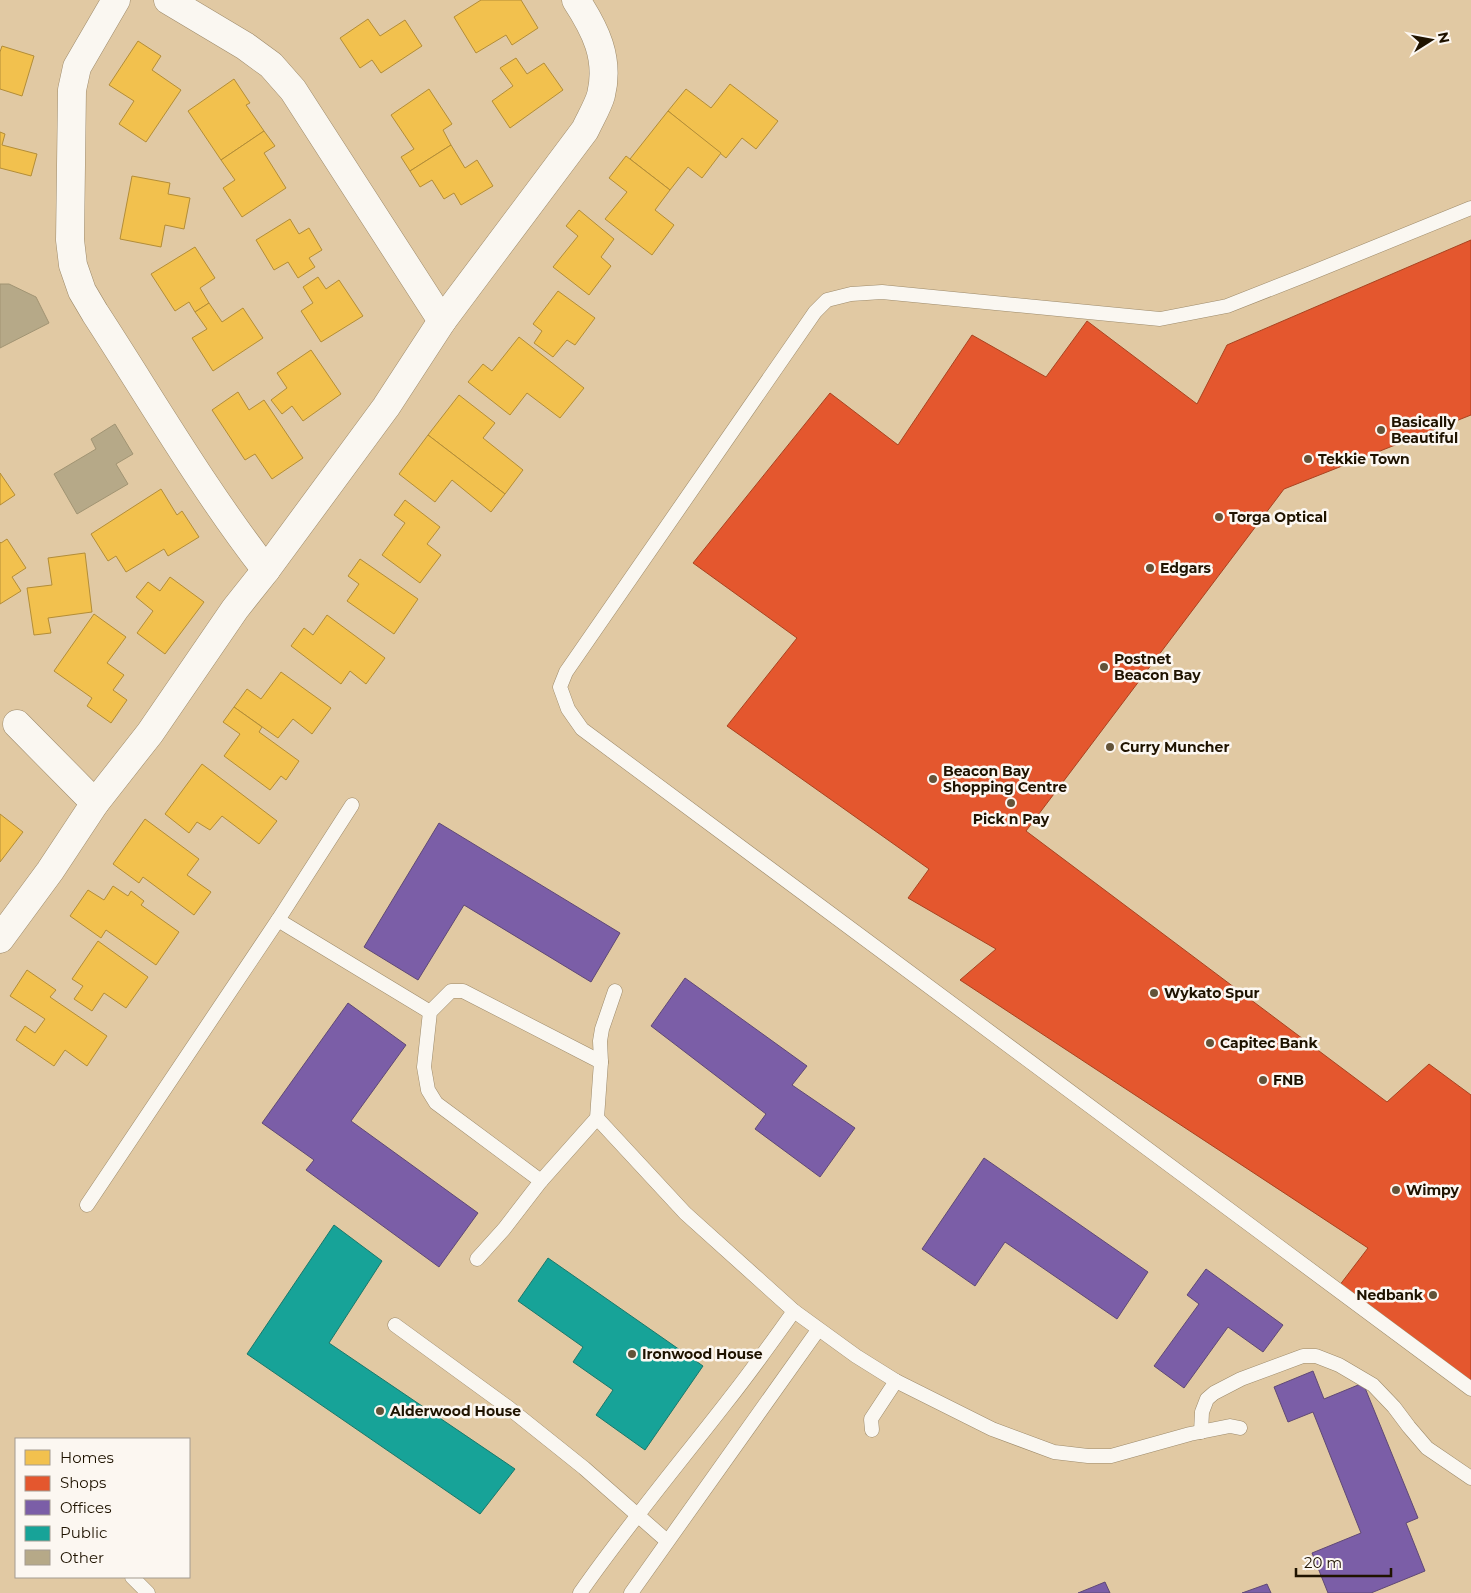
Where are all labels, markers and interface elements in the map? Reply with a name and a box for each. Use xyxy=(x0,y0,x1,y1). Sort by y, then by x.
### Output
north arrow xyxy=(1406,15,1456,65)
text: N xyxy=(1434,30,1454,45)
place label: Basically Beautiful xyxy=(1391,413,1458,447)
marker: Basically Beautiful xyxy=(1375,424,1387,436)
place label: Tekkie Town xyxy=(1318,450,1410,468)
marker: Tekkie Town xyxy=(1302,453,1314,465)
place label: Torga Optical xyxy=(1229,508,1327,526)
marker: Torga Optical xyxy=(1213,511,1225,523)
place label: Edgars xyxy=(1160,559,1212,577)
marker: Edgars xyxy=(1144,562,1156,574)
place label: Postnet Beacon Bay xyxy=(1114,650,1201,684)
marker: Postnet Beacon Bay xyxy=(1098,661,1110,673)
place label: Curry Muncher xyxy=(1120,738,1229,756)
marker: Curry Muncher xyxy=(1104,741,1116,753)
place label: Beacon Bay Shopping Centre xyxy=(943,762,1067,796)
marker: Beacon Bay Shopping Centre xyxy=(927,773,939,785)
marker: Pick n Pay xyxy=(1005,797,1017,809)
place label: Pick n Pay xyxy=(973,810,1050,828)
place label: Wykato Spur xyxy=(1164,984,1260,1002)
marker: Wykato Spur xyxy=(1148,987,1160,999)
place label: Capitec Bank xyxy=(1220,1034,1319,1052)
marker: Capitec Bank xyxy=(1204,1037,1216,1049)
place label: FNB xyxy=(1273,1071,1304,1089)
marker: FNB xyxy=(1257,1074,1269,1086)
place label: Wimpy xyxy=(1406,1181,1460,1199)
marker: Wimpy xyxy=(1390,1184,1402,1196)
place label: Nedbank xyxy=(1356,1286,1424,1304)
marker: Nedbank xyxy=(1427,1289,1439,1301)
place label: Ironwood House xyxy=(642,1345,763,1363)
marker: Ironwood House xyxy=(626,1348,638,1360)
place label: Alderwood House xyxy=(389,1402,521,1420)
marker: Alderwood House xyxy=(374,1405,386,1417)
legend xyxy=(15,1438,190,1578)
text: Homes xyxy=(60,1448,114,1467)
text: Shops xyxy=(60,1473,106,1492)
text: Offices xyxy=(60,1498,112,1517)
text: Public xyxy=(60,1523,108,1542)
scale bar xyxy=(1296,1546,1391,1578)
text: Other xyxy=(60,1548,104,1567)
text: 20 m xyxy=(1304,1553,1342,1572)

